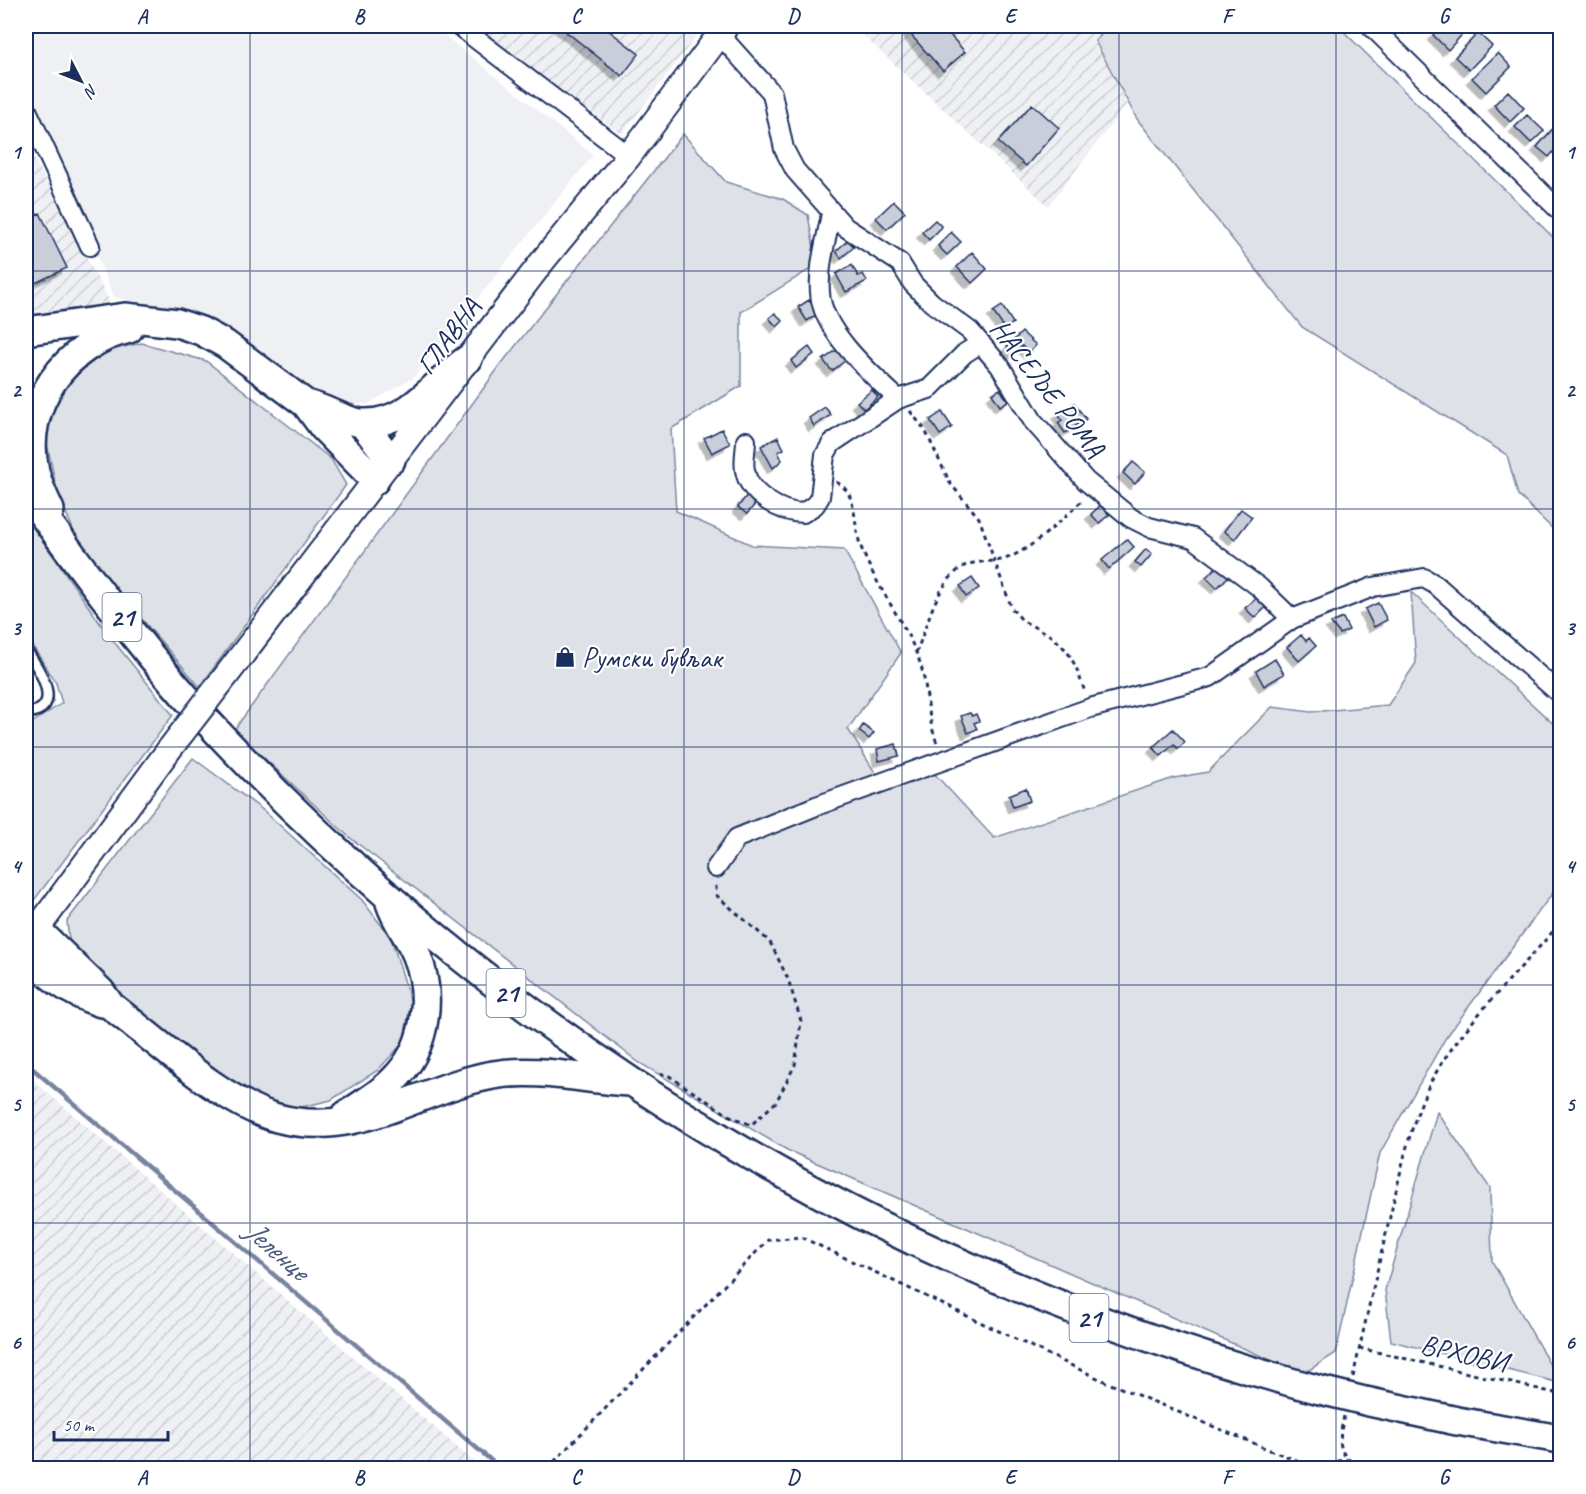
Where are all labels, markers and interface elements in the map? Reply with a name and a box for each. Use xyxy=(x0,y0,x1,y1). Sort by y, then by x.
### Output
text: A xyxy=(137,4,149,29)
text: B xyxy=(354,4,366,29)
text: C xyxy=(571,4,583,29)
text: D xyxy=(787,4,801,29)
text: E xyxy=(1005,4,1019,29)
text: F xyxy=(1222,4,1236,29)
text: G xyxy=(1439,4,1452,29)
north arrow xyxy=(51,51,111,111)
text: N xyxy=(79,80,102,103)
text: 1 xyxy=(12,140,23,165)
text: 1 xyxy=(1566,140,1577,165)
street label: ГЛАВНА xyxy=(408,290,488,381)
street label: НАСЕЉЕ РОМА xyxy=(983,312,1114,465)
text: 2 xyxy=(12,378,23,403)
text: 2 xyxy=(1566,378,1577,403)
road number: 21 xyxy=(102,593,142,641)
text: 3 xyxy=(12,616,23,641)
text: 3 xyxy=(1566,616,1577,641)
place label: Румски бувљак xyxy=(582,640,724,675)
shop icon: Румски бувљак xyxy=(553,645,577,669)
text: 4 xyxy=(12,854,24,879)
text: 4 xyxy=(1566,854,1578,879)
road number: 21 xyxy=(486,969,526,1017)
text: 5 xyxy=(12,1092,23,1117)
text: 5 xyxy=(1566,1092,1577,1117)
water label: Јеленце xyxy=(235,1210,320,1291)
road number: 21 xyxy=(1070,1294,1108,1342)
street label: ВРХОВИ xyxy=(1417,1326,1515,1381)
text: 6 xyxy=(11,1330,22,1355)
text: 6 xyxy=(1565,1330,1576,1355)
scale bar xyxy=(54,1404,168,1442)
text: 50 m xyxy=(63,1414,96,1436)
text: A xyxy=(137,1465,149,1490)
text: B xyxy=(354,1465,366,1490)
text: C xyxy=(571,1465,583,1490)
text: D xyxy=(787,1465,801,1490)
text: E xyxy=(1005,1465,1019,1490)
text: F xyxy=(1222,1465,1236,1490)
text: G xyxy=(1439,1465,1452,1490)

